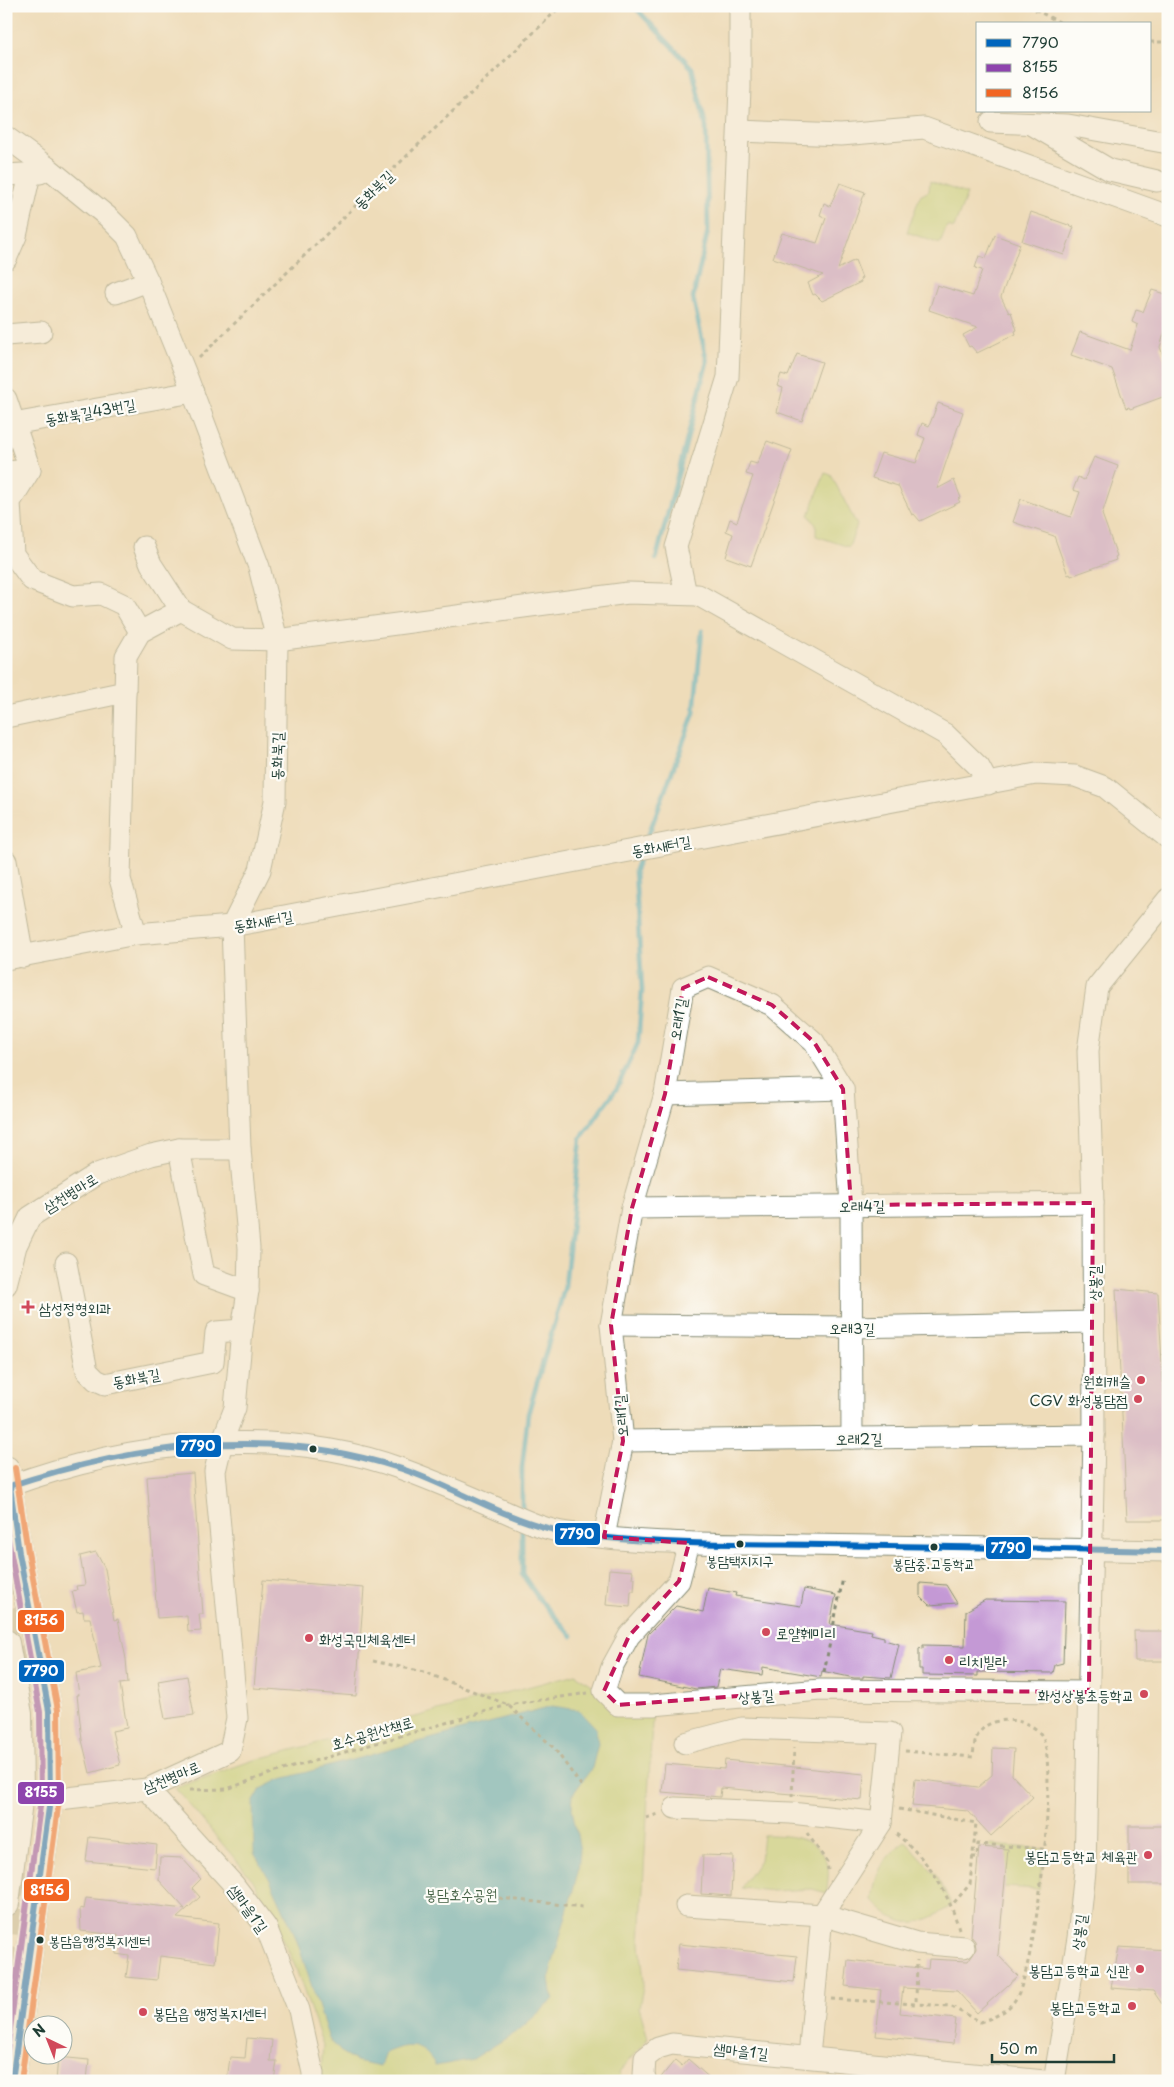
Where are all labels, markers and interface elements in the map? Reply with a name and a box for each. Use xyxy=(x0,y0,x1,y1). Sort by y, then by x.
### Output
legend xyxy=(976,22,1152,112)
text: 7790 xyxy=(1022,30,1059,53)
text: 8155 xyxy=(1022,54,1058,77)
text: 8156 xyxy=(1022,80,1059,103)
street label: 동화북길 xyxy=(348,164,398,214)
street label: 동화북길43번길 xyxy=(43,392,137,430)
street label: 동화북길 xyxy=(264,732,288,780)
street label: 동화새터길 xyxy=(629,828,693,862)
street label: 동화새터길 xyxy=(231,903,295,937)
street label: 오래1길 xyxy=(662,996,692,1042)
street label: 삼천병마로 xyxy=(38,1166,102,1218)
street label: 오래4길 xyxy=(839,1193,885,1217)
street label: 상봉길 xyxy=(1082,1265,1105,1301)
place label: 삼성정형외과 xyxy=(39,1296,111,1319)
marker: 삼성정형외과 xyxy=(21,1300,35,1314)
street label: 오래3길 xyxy=(829,1316,875,1339)
street label: 동화북길 xyxy=(110,1361,162,1393)
place label: 원희캐슬 xyxy=(1083,1369,1131,1392)
marker: 원희캐슬 xyxy=(1135,1374,1147,1386)
place label: CGV 화성봉담점 xyxy=(1029,1388,1128,1411)
marker: CGV 화성봉담점 xyxy=(1132,1393,1144,1405)
street label: 오래1길 xyxy=(607,1394,633,1438)
street label: 오래2길 xyxy=(835,1426,883,1450)
line badge: 7790 xyxy=(175,1434,222,1458)
text: 7790 xyxy=(181,1435,215,1456)
unlabelled marker xyxy=(308,1444,318,1454)
line badge: 7790 xyxy=(554,1522,601,1546)
text: 7790 xyxy=(560,1523,594,1544)
line badge: 7790 xyxy=(985,1536,1032,1560)
text: 7790 xyxy=(991,1537,1025,1558)
marker: 봉담택지지구 xyxy=(735,1539,745,1549)
marker: 봉담중.고등학교 xyxy=(929,1542,939,1552)
place label: 봉담택지지구 xyxy=(706,1550,774,1571)
place label: 봉담중.고등학교 xyxy=(893,1553,975,1574)
line badge: 8156 xyxy=(17,1609,65,1633)
text: 8156 xyxy=(24,1609,58,1630)
place label: 로얄훼미리 xyxy=(776,1621,836,1644)
marker: 로얄훼미리 xyxy=(760,1626,772,1638)
place label: 화성국민체육센터 xyxy=(319,1627,416,1650)
marker: 화성국민체육센터 xyxy=(303,1632,315,1644)
place label: 리치빌라 xyxy=(959,1649,1007,1672)
marker: 리치빌라 xyxy=(943,1654,955,1666)
line badge: 7790 xyxy=(18,1659,65,1683)
text: 7790 xyxy=(24,1660,58,1681)
street label: 상봉길 xyxy=(737,1682,775,1708)
place label: 화성상봉초등학교 xyxy=(1037,1683,1134,1706)
marker: 화성상봉초등학교 xyxy=(1138,1688,1150,1700)
street label: 호수공원산책로 xyxy=(328,1709,416,1755)
street label: 삼천병마로 xyxy=(139,1754,203,1798)
line badge: 8155 xyxy=(17,1781,65,1805)
text: 8155 xyxy=(24,1781,58,1802)
place label: 봉담고등학교 체육관 xyxy=(1024,1844,1138,1867)
marker: 봉담고등학교 체육관 xyxy=(1142,1849,1154,1861)
line badge: 8156 xyxy=(23,1878,70,1902)
text: 8156 xyxy=(30,1879,64,1900)
street label: 샘마을1길 xyxy=(224,1879,274,1937)
park label: 봉담호수공원 xyxy=(425,1882,497,1905)
street label: 상봉길 xyxy=(1064,1913,1092,1951)
place label: 봉담읍행정복지센터 xyxy=(49,1930,150,1951)
marker: 봉담읍행정복지센터 xyxy=(35,1935,45,1945)
place label: 봉담고등학교 신관 xyxy=(1029,1958,1130,1981)
marker: 봉담고등학교 신관 xyxy=(1134,1963,1146,1975)
place label: 봉담고등학교 xyxy=(1050,1995,1122,2018)
marker: 봉담고등학교 xyxy=(1126,2000,1138,2012)
place label: 봉담읍 행정복지센터 xyxy=(153,2001,267,2024)
marker: 봉담읍 행정복지센터 xyxy=(137,2006,149,2018)
north arrow xyxy=(22,2014,72,2064)
text: N xyxy=(28,2019,50,2042)
scale bar xyxy=(992,2032,1114,2064)
street label: 샘마을1길 xyxy=(712,2036,770,2064)
text: 50 m xyxy=(999,2036,1038,2059)

